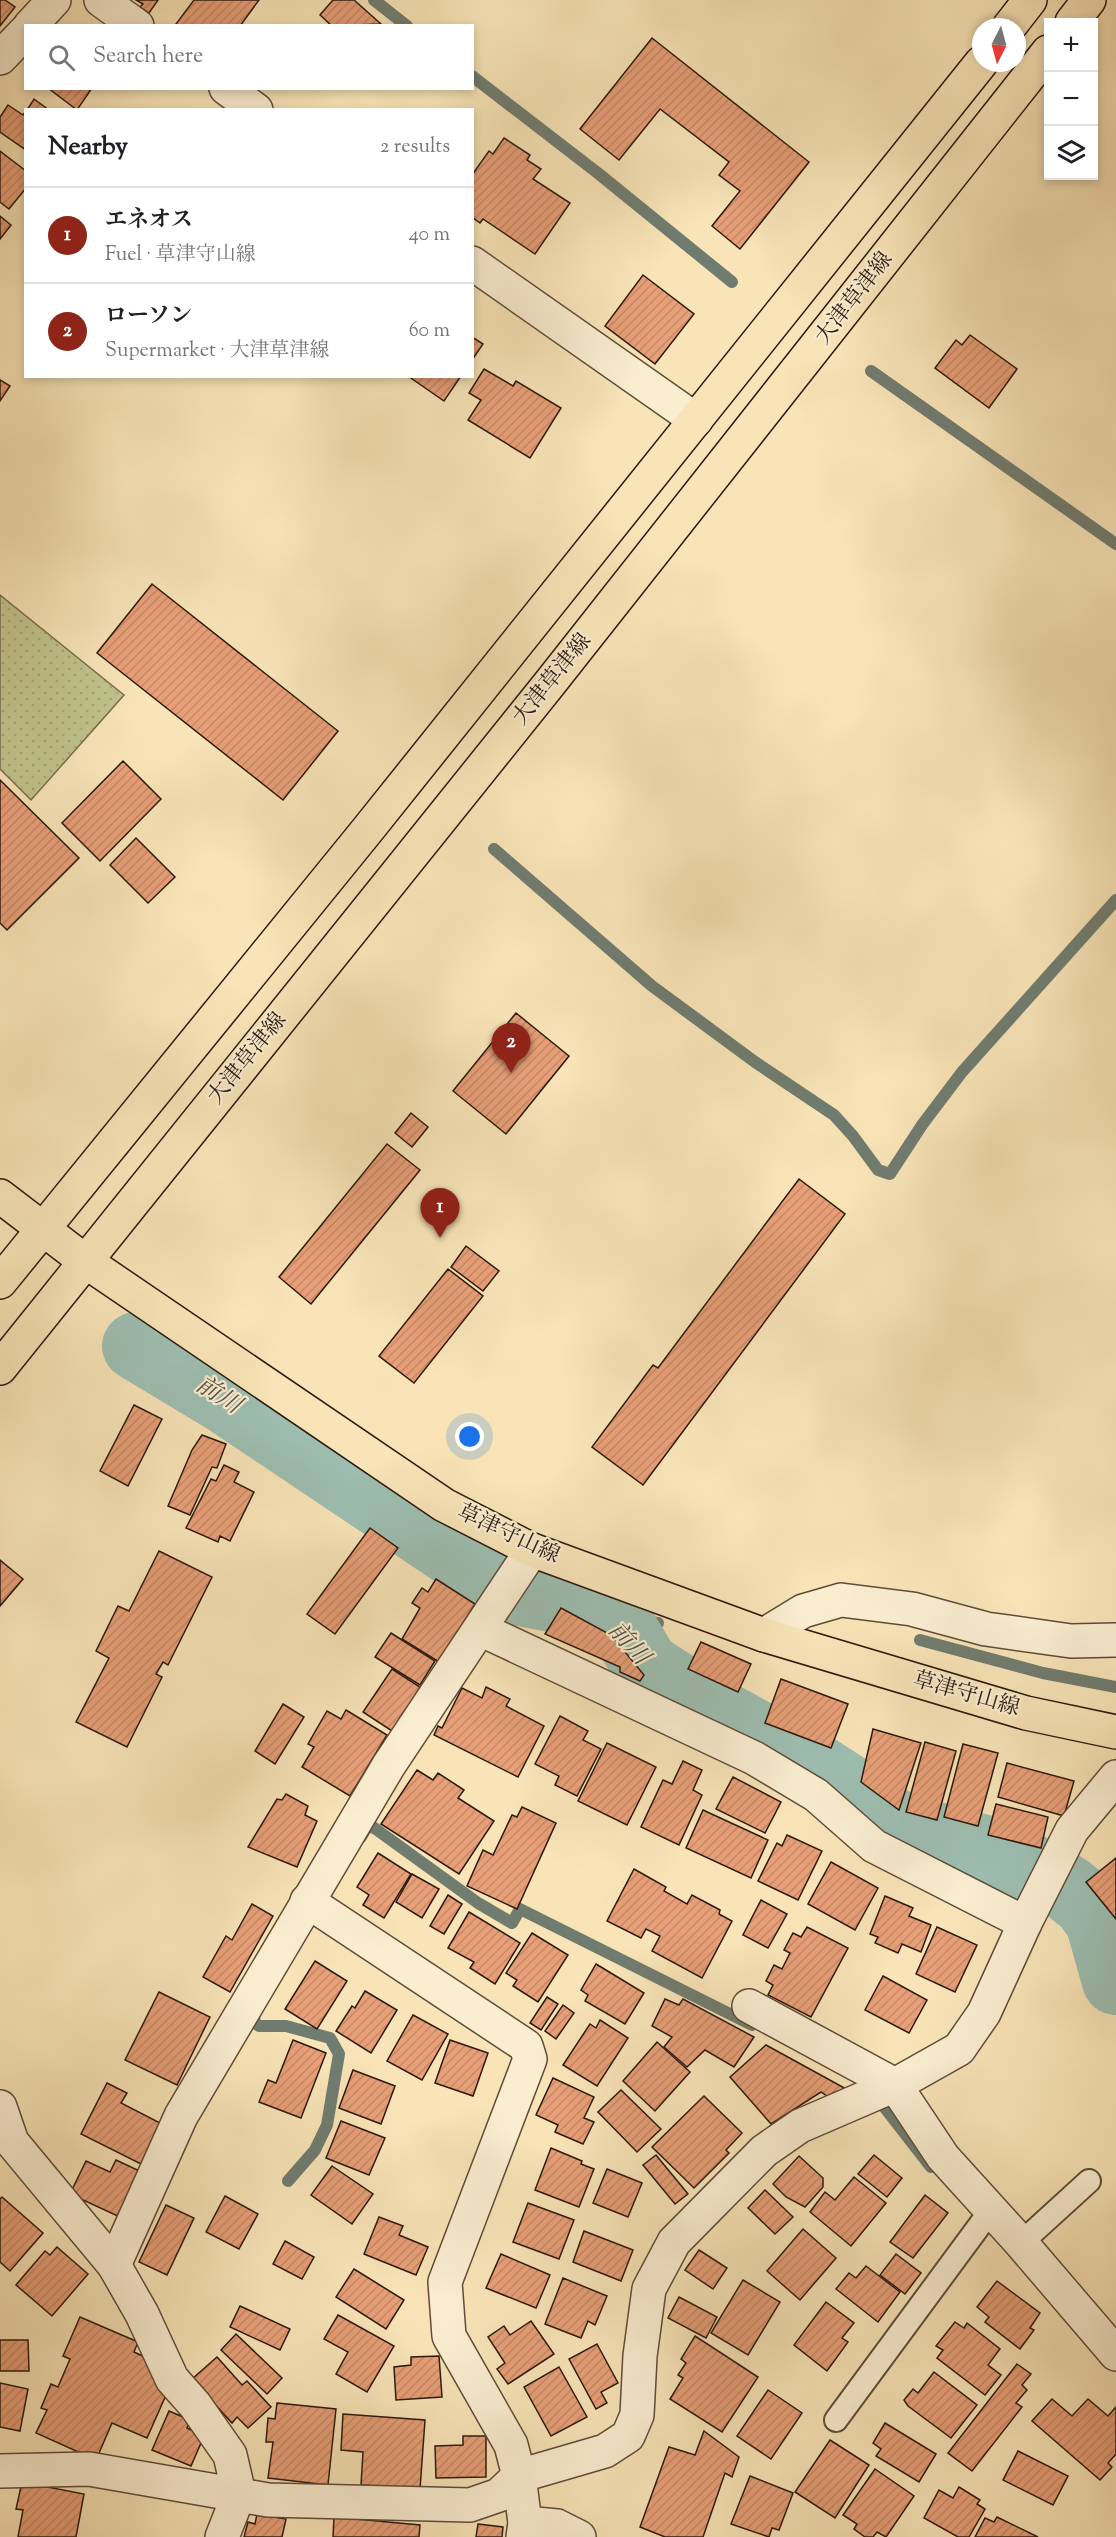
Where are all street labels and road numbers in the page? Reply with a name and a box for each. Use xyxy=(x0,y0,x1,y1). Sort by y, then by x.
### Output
street label: 大津草津線 xyxy=(809,246,901,352)
street label: 大津草津線 xyxy=(506,627,600,733)
street label: 大津草津線 xyxy=(201,1006,295,1112)
street label: 草津守山線 xyxy=(451,1497,565,1573)
street label: 草津守山線 xyxy=(909,1664,1023,1726)

